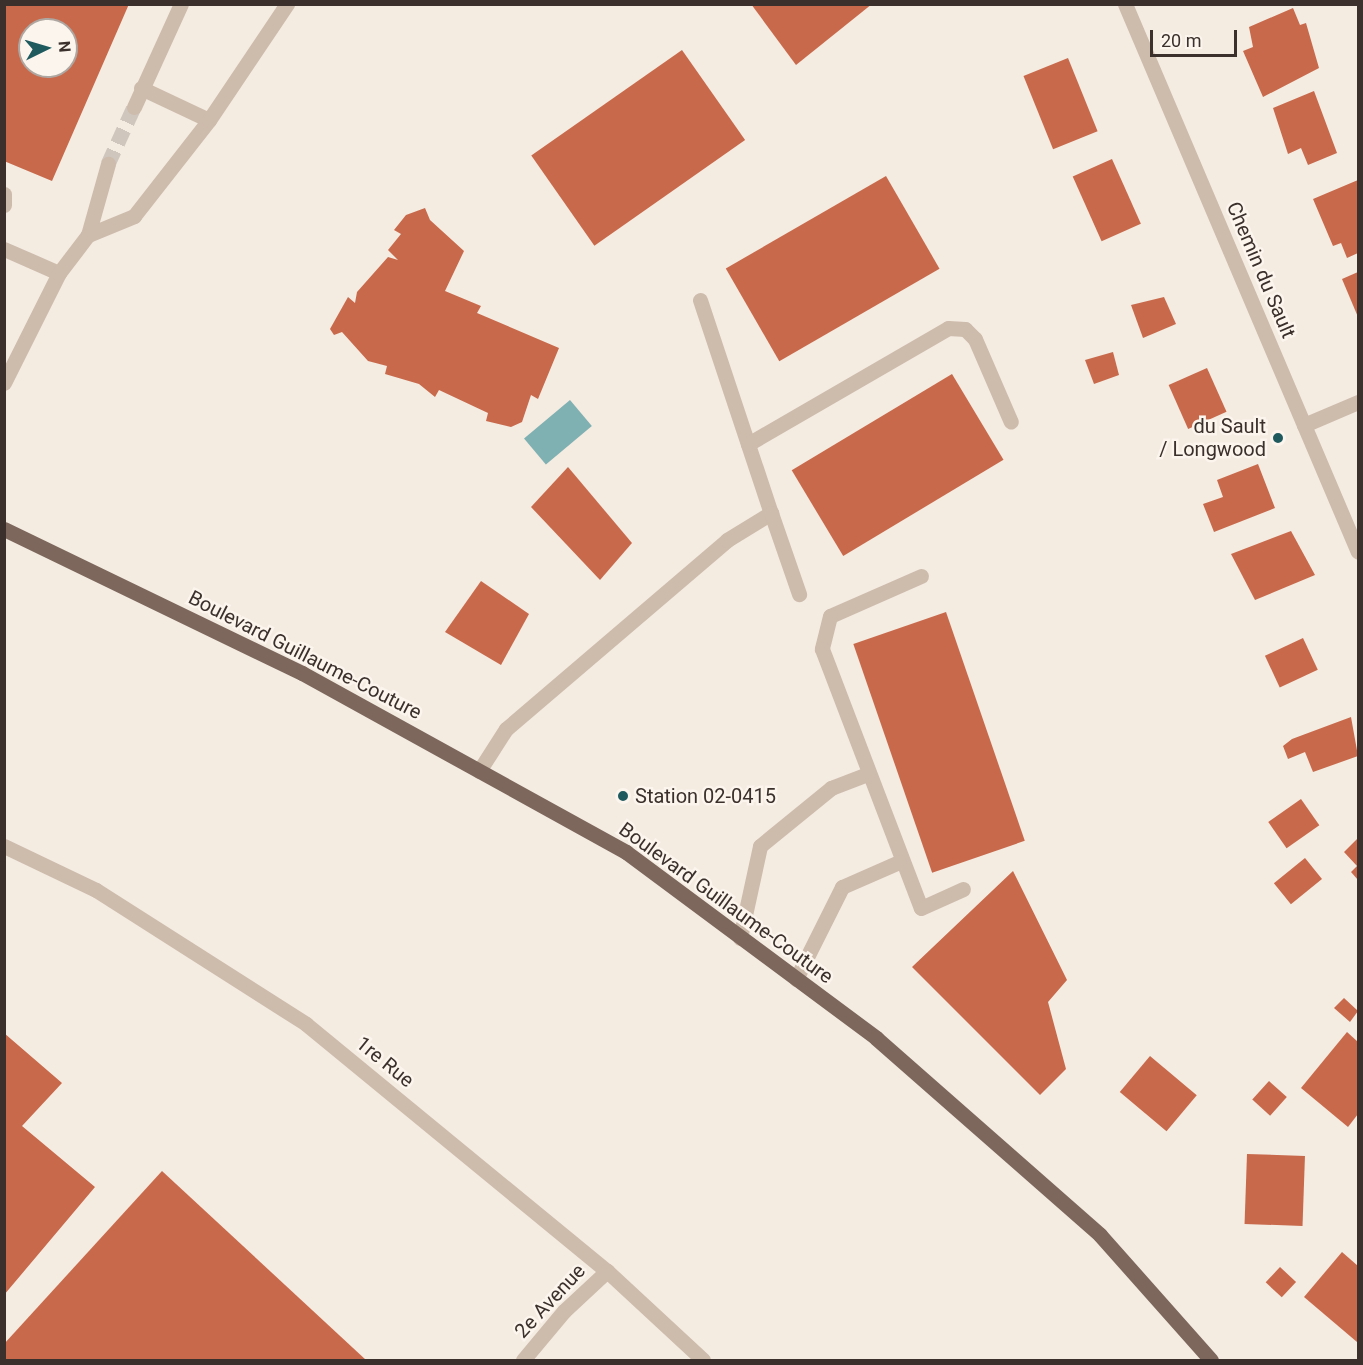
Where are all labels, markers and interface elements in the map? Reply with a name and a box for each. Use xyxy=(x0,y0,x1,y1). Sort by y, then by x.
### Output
north arrow xyxy=(18,18,78,78)
scale bar xyxy=(1153,18,1240,56)
text: 20 m xyxy=(1161,30,1201,51)
text: N xyxy=(54,40,74,53)
street label: Chemin du Sault xyxy=(1222,198,1300,342)
place label: du Sault / Longwood xyxy=(1159,414,1266,461)
marker: du Sault / Longwood xyxy=(1271,431,1285,445)
street label: Boulevard Guillaume-Couture xyxy=(184,586,426,724)
place label: Station 02-0415 xyxy=(635,784,776,808)
marker: Station 02-0415 xyxy=(616,789,630,803)
street label: Boulevard Guillaume-Couture xyxy=(614,817,838,989)
street label: 1re Rue xyxy=(351,1031,419,1093)
street label: 2e Avenue xyxy=(510,1259,590,1343)

